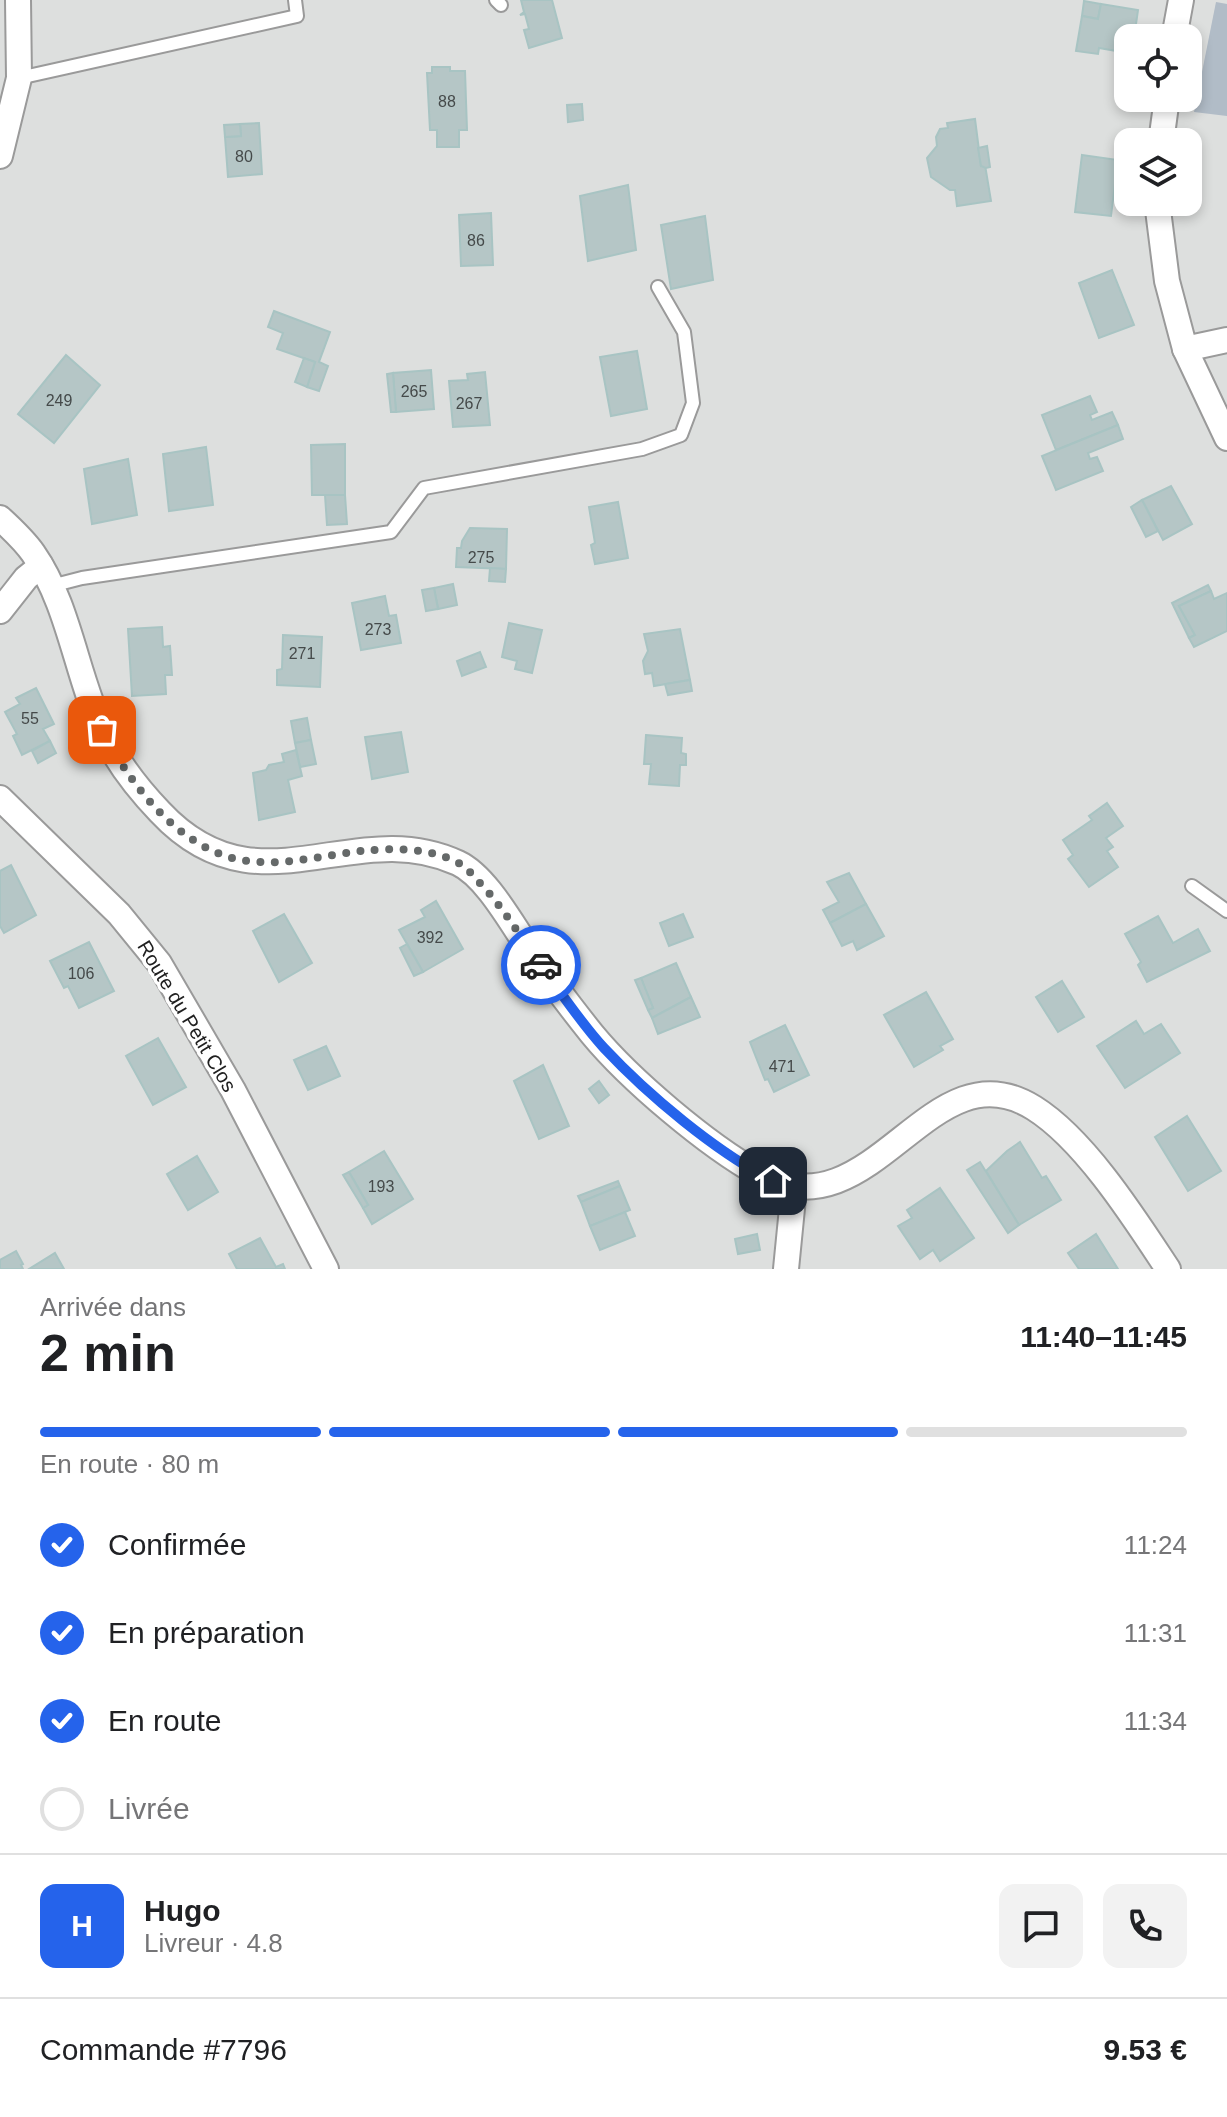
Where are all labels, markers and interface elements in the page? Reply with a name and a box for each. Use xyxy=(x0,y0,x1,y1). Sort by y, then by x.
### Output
map controls xyxy=(1114,24,1202,216)
button: locate xyxy=(1114,24,1202,112)
house number: 88 xyxy=(438,93,456,110)
button: layers xyxy=(1114,128,1202,216)
house number: 80 xyxy=(235,148,253,165)
house number: 86 xyxy=(467,232,485,249)
house number: 265 xyxy=(401,383,427,400)
house number: 249 xyxy=(46,392,72,409)
house number: 267 xyxy=(456,395,482,412)
house number: 275 xyxy=(468,549,494,566)
house number: 273 xyxy=(365,621,391,638)
house number: 271 xyxy=(289,645,315,662)
pin xyxy=(68,696,136,764)
icon: bag xyxy=(80,708,124,752)
house number: 55 xyxy=(21,710,39,727)
courier xyxy=(501,925,581,1005)
house number: 392 xyxy=(417,929,443,946)
street label: Route du Petit Clos xyxy=(133,936,241,1096)
icon: car xyxy=(519,943,563,987)
house number: 106 xyxy=(68,965,94,982)
house number: 471 xyxy=(769,1058,795,1075)
pin xyxy=(739,1147,807,1215)
icon: home xyxy=(751,1159,795,1203)
house number: 193 xyxy=(368,1178,394,1195)
text: Arrivée dans xyxy=(40,1292,186,1322)
text: 11:40–11:45 xyxy=(1020,1320,1187,1353)
text: 2 min xyxy=(40,1324,176,1382)
text: En route · 80 m xyxy=(40,1449,219,1479)
icon: check xyxy=(40,1523,84,1567)
text: Confirmée xyxy=(108,1528,246,1561)
text: 11:24 xyxy=(1124,1530,1187,1560)
icon: check xyxy=(40,1611,84,1655)
text: En préparation xyxy=(108,1616,305,1649)
text: 11:31 xyxy=(1124,1618,1187,1648)
icon: check xyxy=(40,1699,84,1743)
text: En route xyxy=(108,1704,221,1737)
text: 11:34 xyxy=(1124,1706,1187,1736)
text: Livrée xyxy=(108,1792,190,1825)
button: chat xyxy=(999,1884,1083,1968)
button: phone xyxy=(1103,1884,1187,1968)
text: Hugo xyxy=(144,1894,221,1927)
text: H xyxy=(71,1909,93,1942)
text: Livreur · 4.8 xyxy=(144,1928,283,1958)
text: Commande #7796 xyxy=(40,2033,287,2066)
text: 9.53 € xyxy=(1104,2033,1187,2066)

